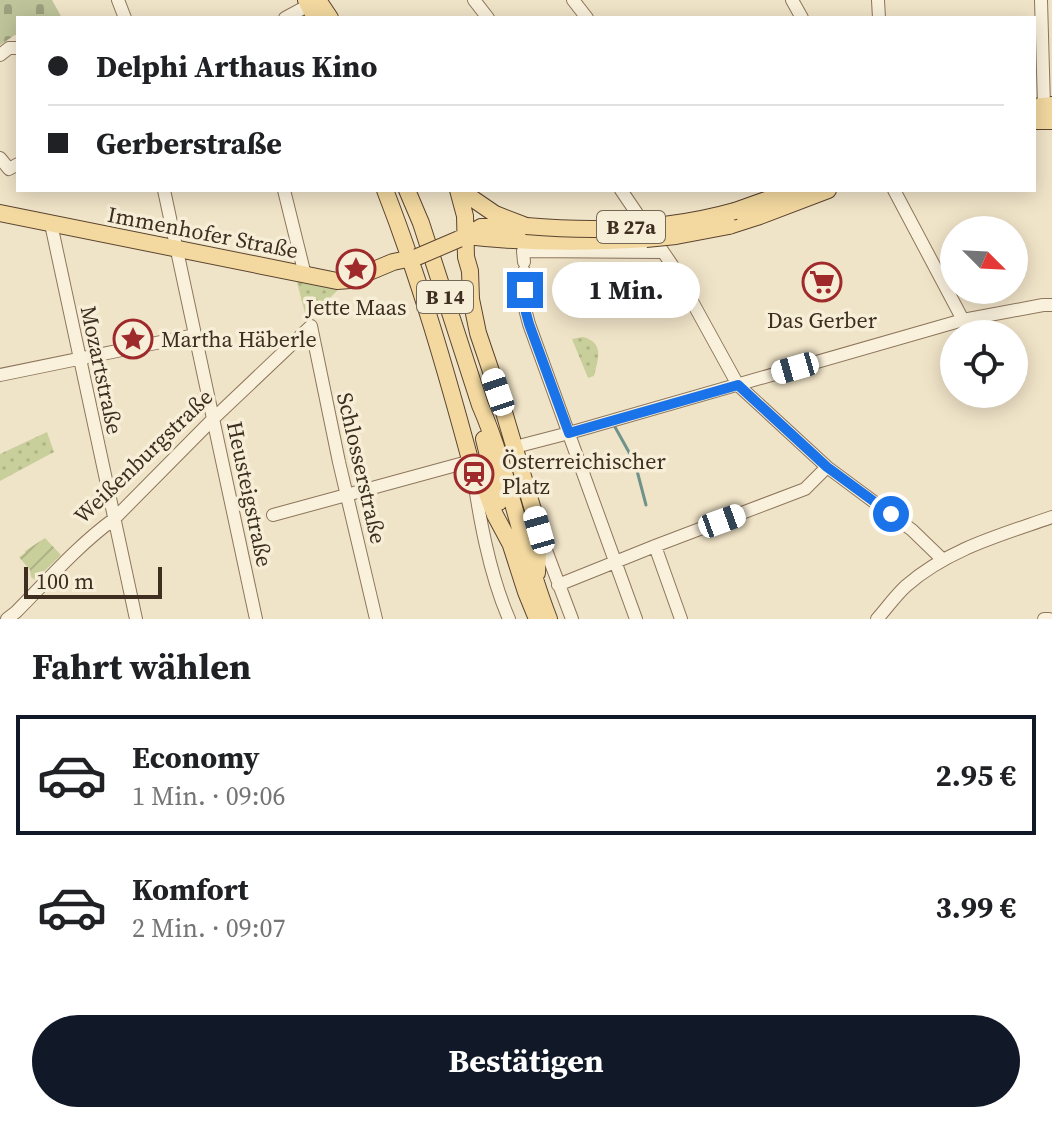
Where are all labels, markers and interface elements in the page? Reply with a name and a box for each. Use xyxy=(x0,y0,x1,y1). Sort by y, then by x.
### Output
text: Delphi Arthaus Kino xyxy=(96,46,377,87)
text: Gerberstraße xyxy=(96,123,282,164)
street label: Immenhofer Straße xyxy=(105,199,301,265)
road number: B 27a xyxy=(597,211,665,243)
north arrow xyxy=(940,216,1028,304)
map controls xyxy=(940,216,1028,408)
place icon: Jette Maas xyxy=(335,248,377,290)
supermarket icon: Das Gerber xyxy=(801,261,843,303)
callout: 1 Min. xyxy=(553,262,701,318)
route end xyxy=(507,272,543,308)
text: 1 Min. xyxy=(589,272,663,308)
road number: B 14 xyxy=(417,281,473,313)
place label: Jette Maas xyxy=(304,292,407,322)
street label: Mozartstraße xyxy=(74,303,130,437)
place label: Das Gerber xyxy=(767,305,878,335)
place icon: Martha Häberle xyxy=(112,318,154,360)
button: locate xyxy=(940,320,1028,408)
place label: Martha Häberle xyxy=(161,324,317,354)
car xyxy=(769,350,821,386)
car xyxy=(479,365,517,419)
street label: Weißenburgstraße xyxy=(67,382,219,530)
street label: Schlosserstraße xyxy=(330,389,394,547)
street label: Heusteigstraße xyxy=(220,418,280,570)
place label: Österreichischer Platz xyxy=(502,446,666,501)
station icon: Österreichischer Platz xyxy=(453,453,495,495)
route start xyxy=(873,496,909,532)
car xyxy=(695,502,749,540)
car xyxy=(521,504,557,556)
scale bar xyxy=(24,563,162,599)
text: 100 m xyxy=(36,566,94,596)
text: Fahrt wählen xyxy=(32,642,251,691)
text: Economy xyxy=(132,737,260,778)
icon: car xyxy=(36,739,108,811)
text: 2.95 € xyxy=(936,755,1016,796)
text: 1 Min. · 09:06 xyxy=(132,778,286,814)
text: Komfort xyxy=(132,869,249,910)
icon: car xyxy=(36,871,108,943)
text: 3.99 € xyxy=(936,887,1016,928)
text: 2 Min. · 09:07 xyxy=(132,910,286,946)
button: Bestätigen xyxy=(32,1015,1020,1107)

